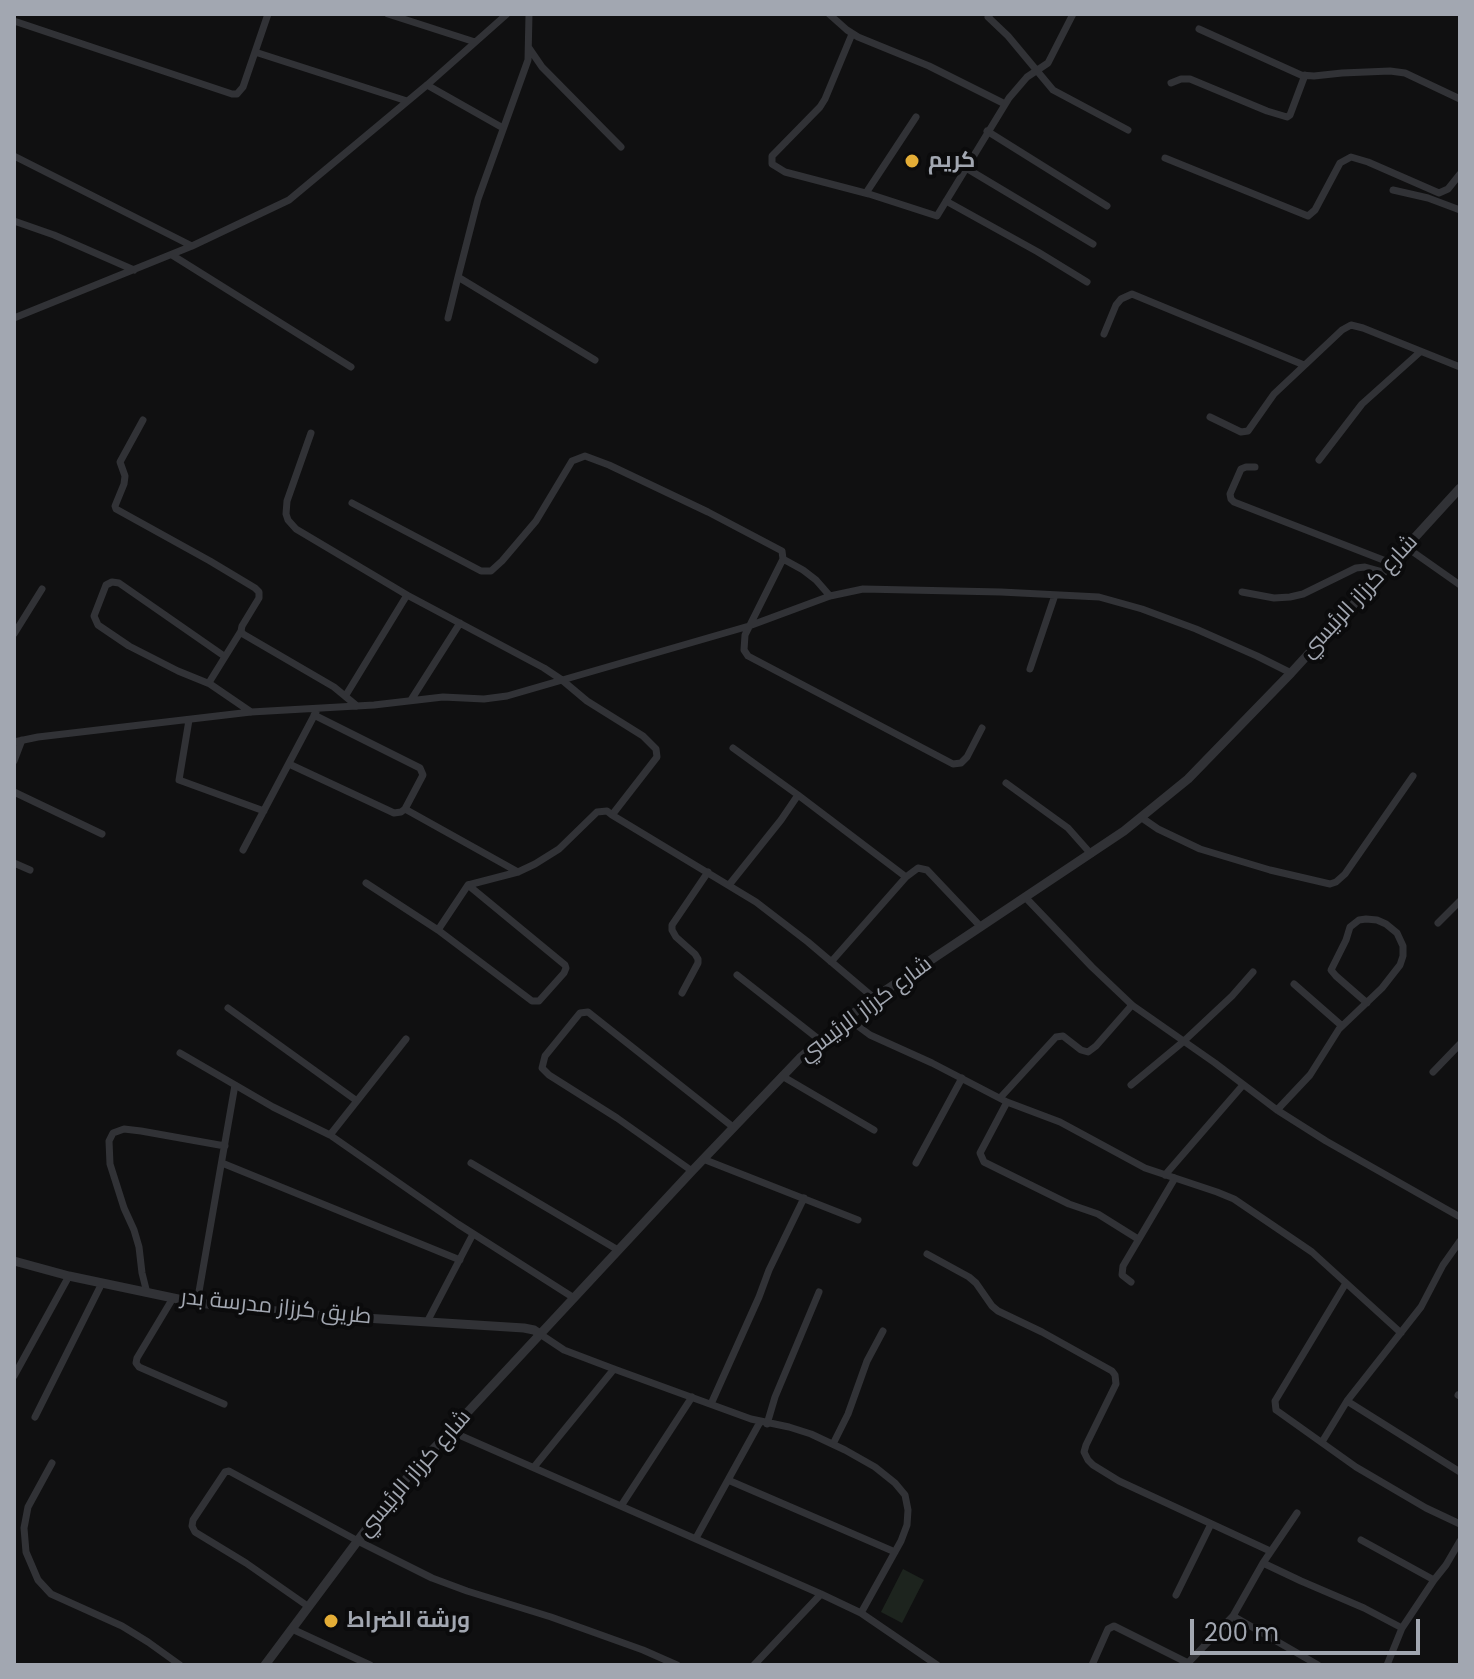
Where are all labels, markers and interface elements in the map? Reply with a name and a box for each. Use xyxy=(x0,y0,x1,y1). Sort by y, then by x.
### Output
place label: كريم xyxy=(928,148,975,174)
marker: كريم xyxy=(903,152,921,170)
street label: شارع كرزاز الرئيسي xyxy=(1296,530,1424,664)
street label: شارع كرزاز الرئيسي xyxy=(794,952,938,1068)
street label: طريق كرزاز مدرسة بدر xyxy=(179,1285,373,1331)
street label: شارع كرزاز الرئيسي xyxy=(353,1405,477,1543)
scale bar xyxy=(1194,1603,1424,1653)
place label: ورشة الضراط xyxy=(347,1608,470,1634)
marker: ورشة الضراط xyxy=(322,1612,340,1630)
text: 200 m xyxy=(1204,1616,1279,1649)

